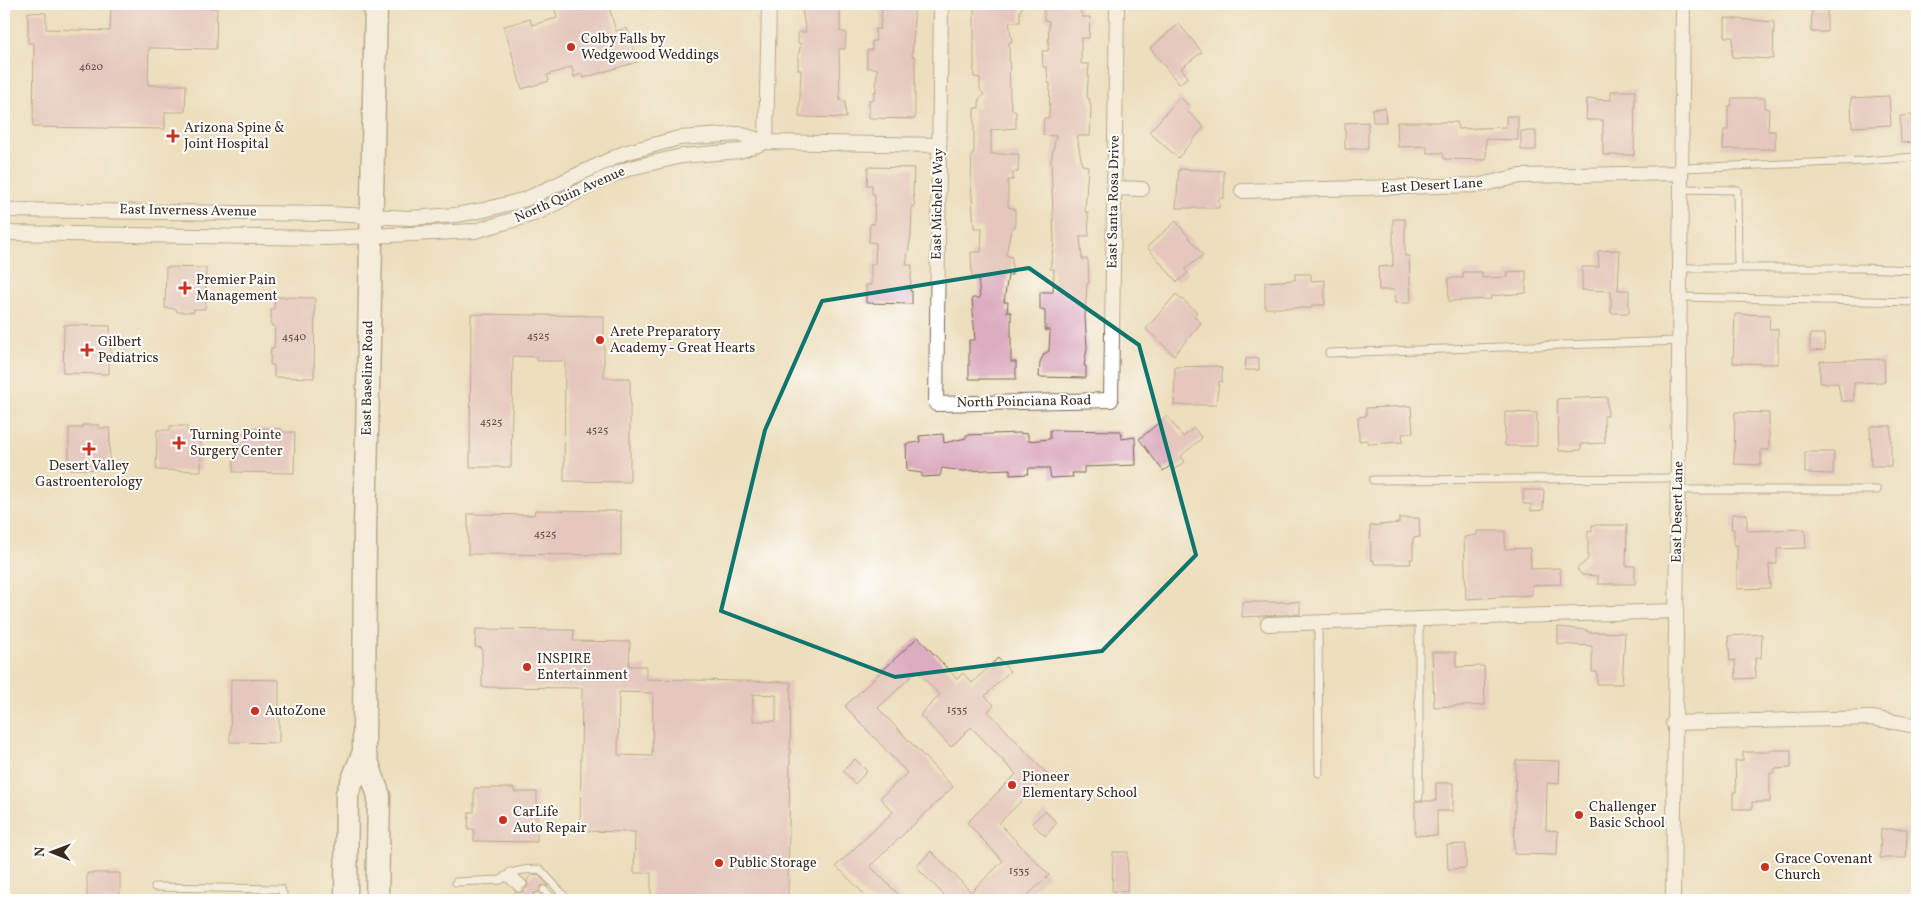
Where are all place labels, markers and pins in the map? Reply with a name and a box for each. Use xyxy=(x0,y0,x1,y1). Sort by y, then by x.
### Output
place label: Colby Falls by Wedgewood Weddings xyxy=(581,30,719,65)
marker: Colby Falls by Wedgewood Weddings xyxy=(565,41,577,53)
place label: Arizona Spine & Joint Hospital xyxy=(184,119,285,154)
marker: Arizona Spine & Joint Hospital xyxy=(166,129,180,143)
place label: Premier Pain Management xyxy=(196,271,278,306)
marker: Premier Pain Management xyxy=(178,281,192,295)
place label: Arete Preparatory Academy - Great Hearts xyxy=(610,323,755,358)
place label: Gilbert Pediatrics xyxy=(98,333,159,368)
marker: Arete Preparatory Academy - Great Hearts xyxy=(594,334,606,346)
marker: Gilbert Pediatrics xyxy=(80,343,94,357)
place label: Turning Pointe Surgery Center xyxy=(190,426,283,461)
marker: Turning Pointe Surgery Center xyxy=(172,436,186,450)
marker: Desert Valley Gastroenterology xyxy=(82,442,96,456)
place label: Desert Valley Gastroenterology xyxy=(35,457,143,492)
place label: INSPIRE Entertainment xyxy=(537,650,628,685)
marker: INSPIRE Entertainment xyxy=(521,661,533,673)
place label: AutoZone xyxy=(265,702,326,721)
marker: AutoZone xyxy=(249,705,261,717)
place label: Pioneer Elementary School xyxy=(1022,768,1137,803)
marker: Pioneer Elementary School xyxy=(1006,779,1018,791)
place label: Challenger Basic School xyxy=(1589,798,1665,833)
place label: CarLife Auto Repair xyxy=(513,803,587,838)
marker: Challenger Basic School xyxy=(1573,809,1585,821)
marker: CarLife Auto Repair xyxy=(497,814,509,826)
place label: Grace Covenant Church xyxy=(1775,850,1873,885)
place label: Public Storage xyxy=(729,854,817,873)
marker: Public Storage xyxy=(713,857,725,869)
marker: Grace Covenant Church xyxy=(1759,861,1771,873)

